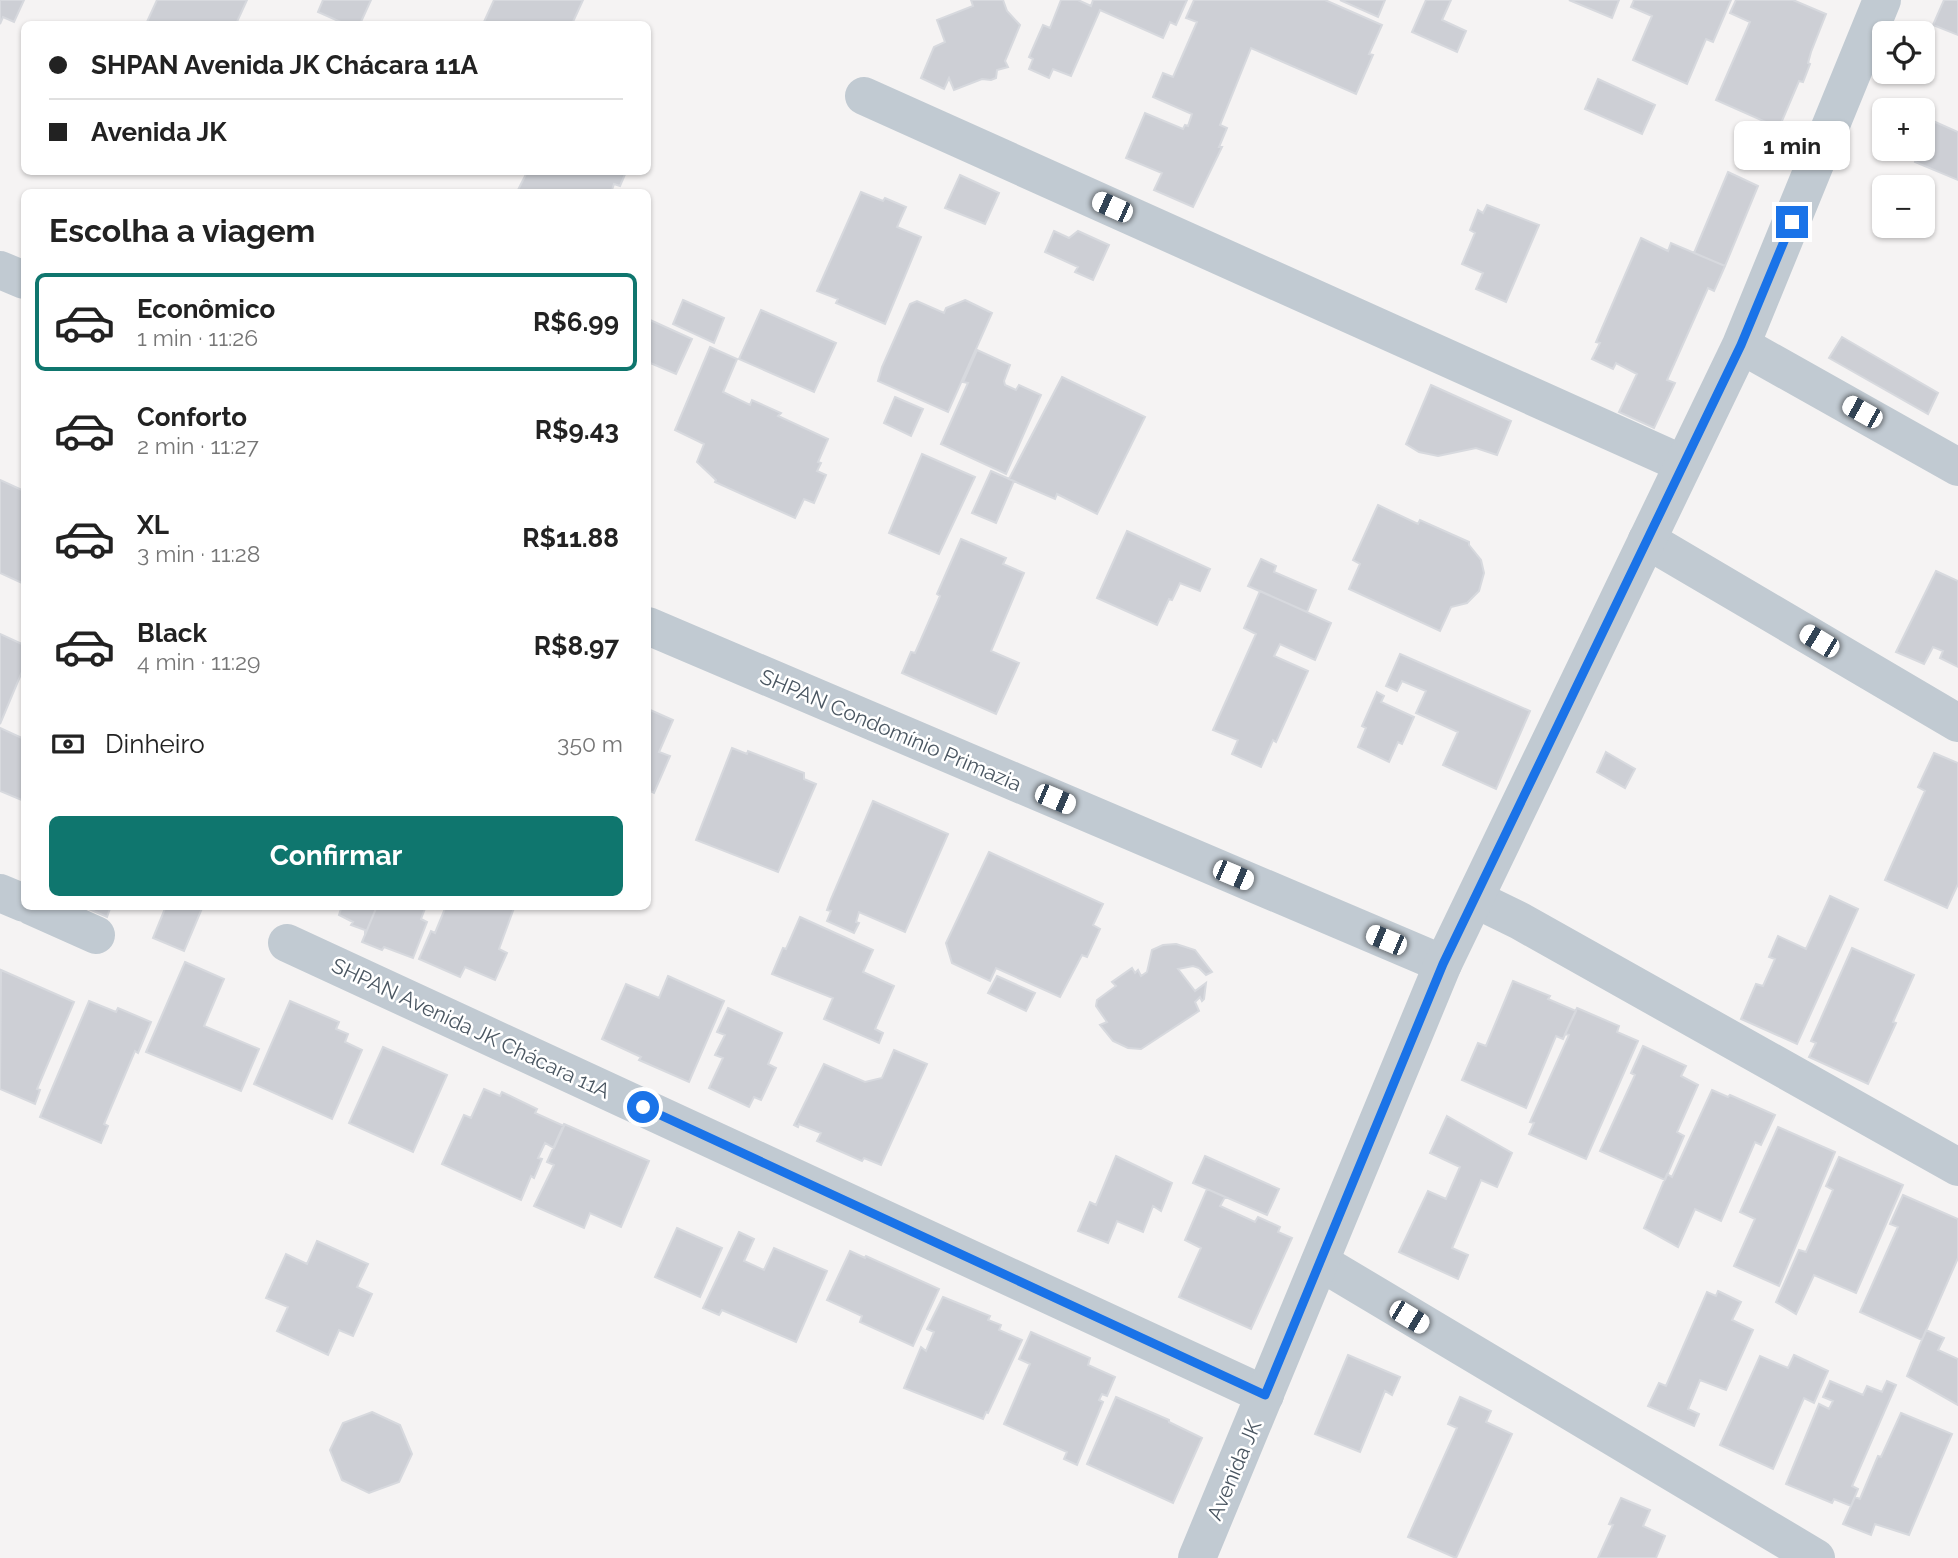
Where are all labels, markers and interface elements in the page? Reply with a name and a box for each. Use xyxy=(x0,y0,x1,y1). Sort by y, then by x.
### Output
map controls xyxy=(1872,21,1935,238)
button: locate xyxy=(1872,21,1935,84)
text: SHPAN Avenida JK Chácara 11A xyxy=(91,50,478,80)
button: + xyxy=(1872,98,1935,161)
text: Avenida JK xyxy=(91,117,227,147)
callout: 1 min xyxy=(1734,120,1850,170)
text: 1 min xyxy=(1763,132,1821,159)
button: − xyxy=(1872,175,1935,238)
car xyxy=(1089,189,1136,225)
route end xyxy=(1776,206,1808,238)
text: Escolha a viagem xyxy=(49,212,315,249)
icon: car xyxy=(53,291,116,354)
text: Econômico xyxy=(137,294,275,324)
text: R$6.99 xyxy=(533,307,619,337)
text: 1 min · 11:26 xyxy=(137,324,258,351)
car xyxy=(1839,393,1886,431)
icon: car xyxy=(53,399,116,462)
text: Conforto xyxy=(137,402,247,432)
text: R$9.43 xyxy=(535,415,619,445)
text: 2 min · 11:27 xyxy=(137,432,259,459)
icon: car xyxy=(53,507,116,570)
text: XL xyxy=(137,510,169,540)
text: R$11.88 xyxy=(522,523,619,553)
text: 3 min · 11:28 xyxy=(137,540,260,567)
icon: car xyxy=(53,615,116,678)
text: Black xyxy=(137,618,207,648)
car xyxy=(1796,621,1843,661)
text: R$8.97 xyxy=(534,631,619,661)
text: 4 min · 11:29 xyxy=(137,648,261,675)
street label: SHPAN Condomínio Primazia xyxy=(757,664,1025,796)
icon: cash xyxy=(49,725,87,763)
text: Dinheiro xyxy=(105,729,205,759)
text: 350 m xyxy=(557,730,623,757)
car xyxy=(1032,781,1079,817)
button: Confirmar xyxy=(49,816,623,896)
car xyxy=(1210,857,1257,893)
car xyxy=(1363,922,1410,958)
street label: SHPAN Avenida JK Chácara 11A xyxy=(328,952,614,1104)
route start xyxy=(627,1091,659,1123)
car xyxy=(1386,1297,1433,1337)
street label: Avenida JK xyxy=(1202,1416,1266,1524)

